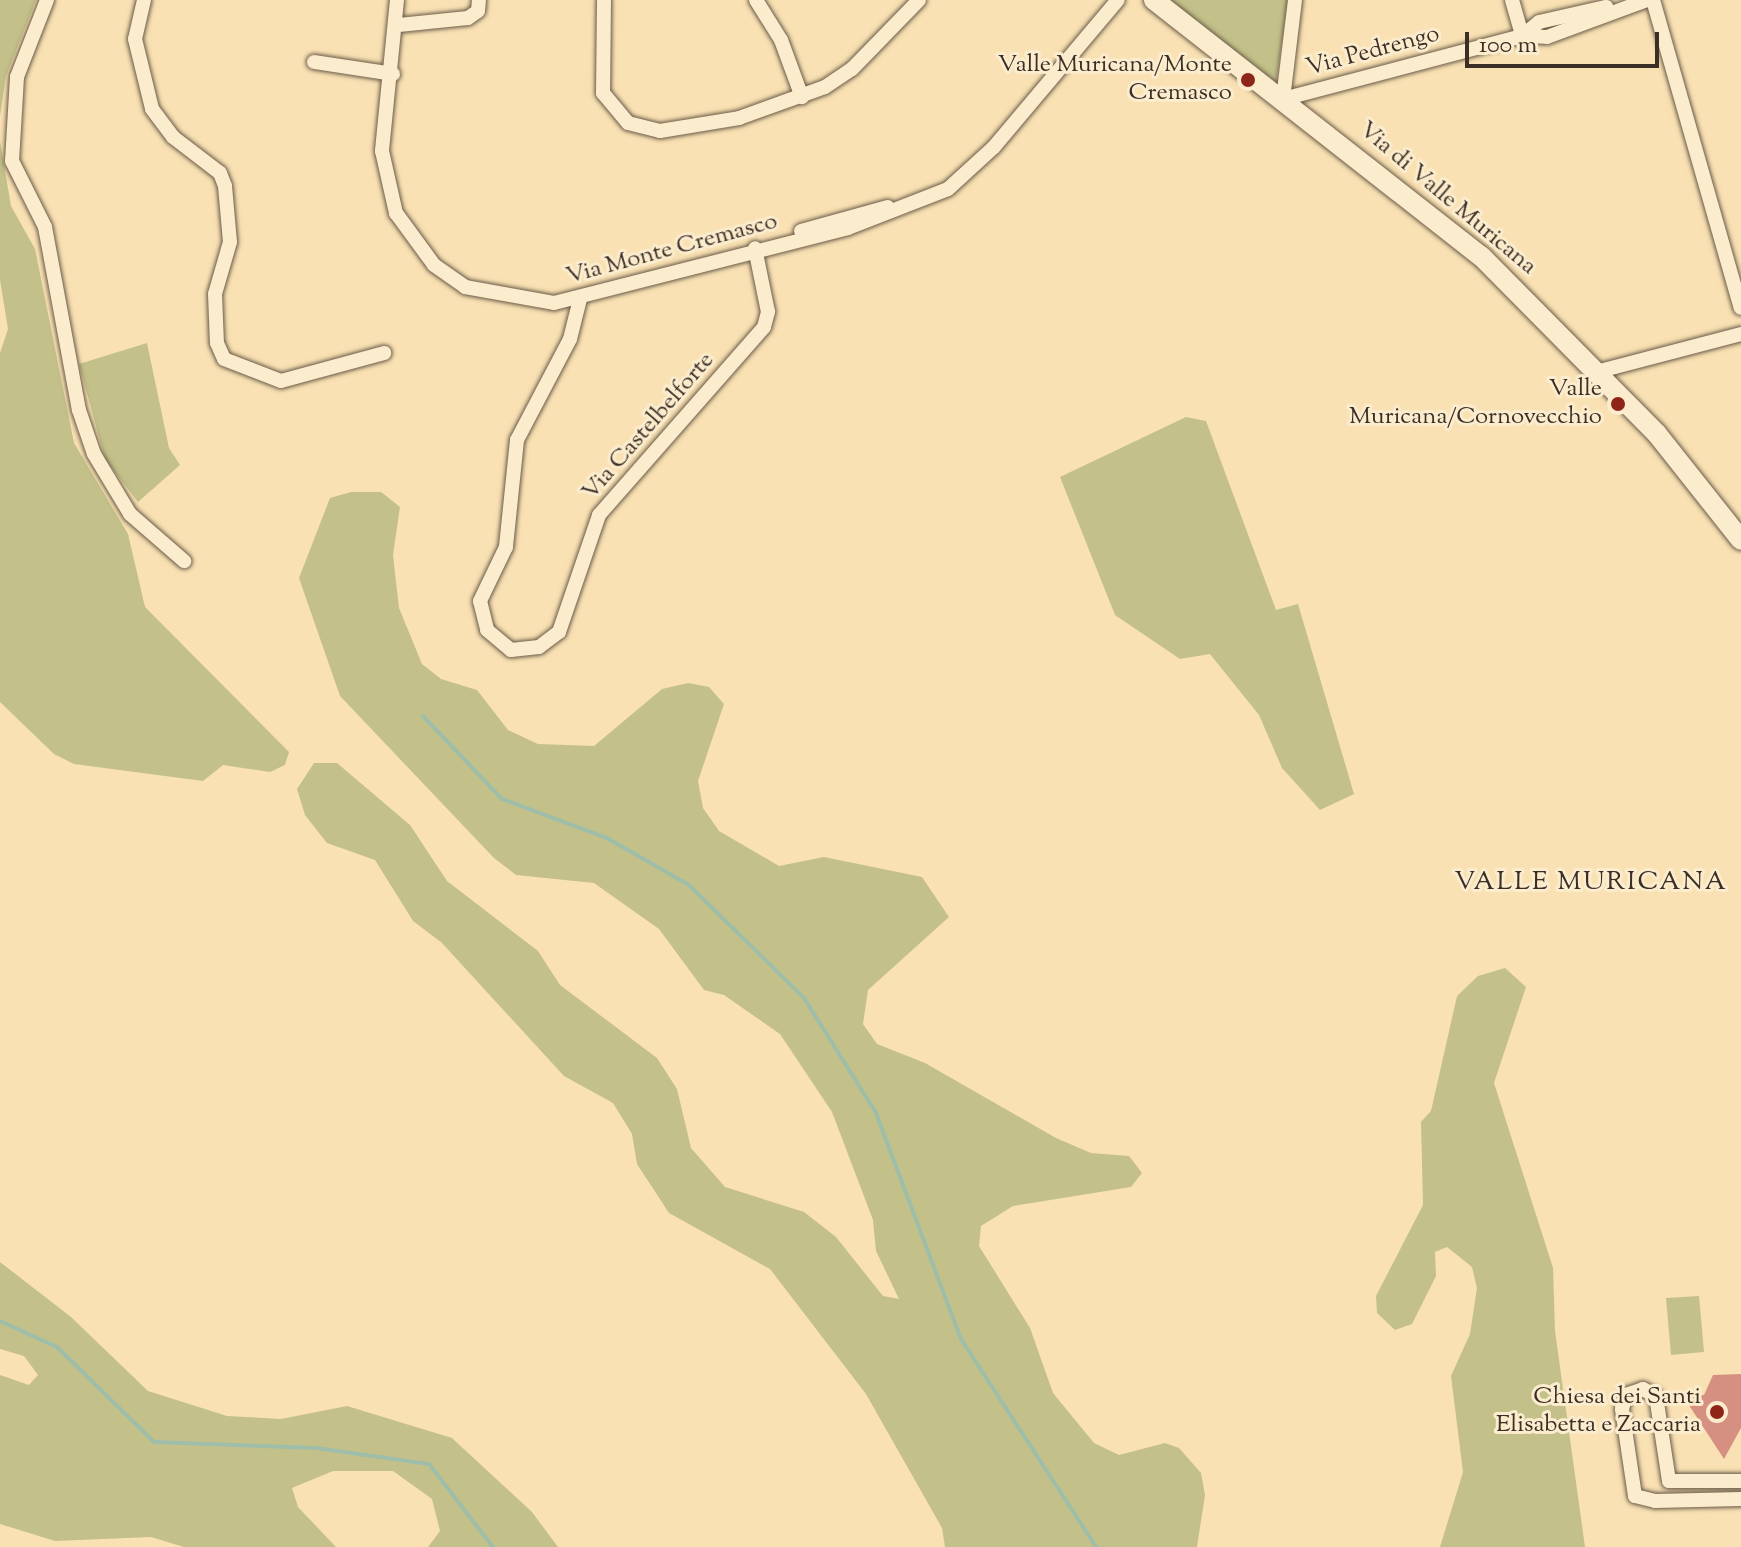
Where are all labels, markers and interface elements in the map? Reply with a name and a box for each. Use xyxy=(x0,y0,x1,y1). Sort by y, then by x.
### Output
scale bar xyxy=(1469,16,1663,66)
street label: Via Pedrengo xyxy=(1303,20,1443,84)
text: 100 m xyxy=(1479,29,1537,63)
place label: Valle Muricana/Monte Cremasco xyxy=(998,52,1232,108)
marker: Valle Muricana/Monte Cremasco xyxy=(1239,71,1257,89)
street label: Via di Valle Muricana xyxy=(1352,116,1542,282)
street label: Via Monte Cremasco xyxy=(563,208,781,292)
street label: Via Castelbelforte xyxy=(577,347,721,507)
place label: Valle Muricana/Cornovecchio xyxy=(1349,376,1602,432)
marker: Valle Muricana/Cornovecchio xyxy=(1609,395,1627,413)
district label: VALLE MURICANA xyxy=(1454,867,1728,899)
place label: Chiesa dei Santi Elisabetta e Zaccaria xyxy=(1496,1384,1701,1440)
marker: Chiesa dei Santi Elisabetta e Zaccaria xyxy=(1708,1403,1726,1421)

